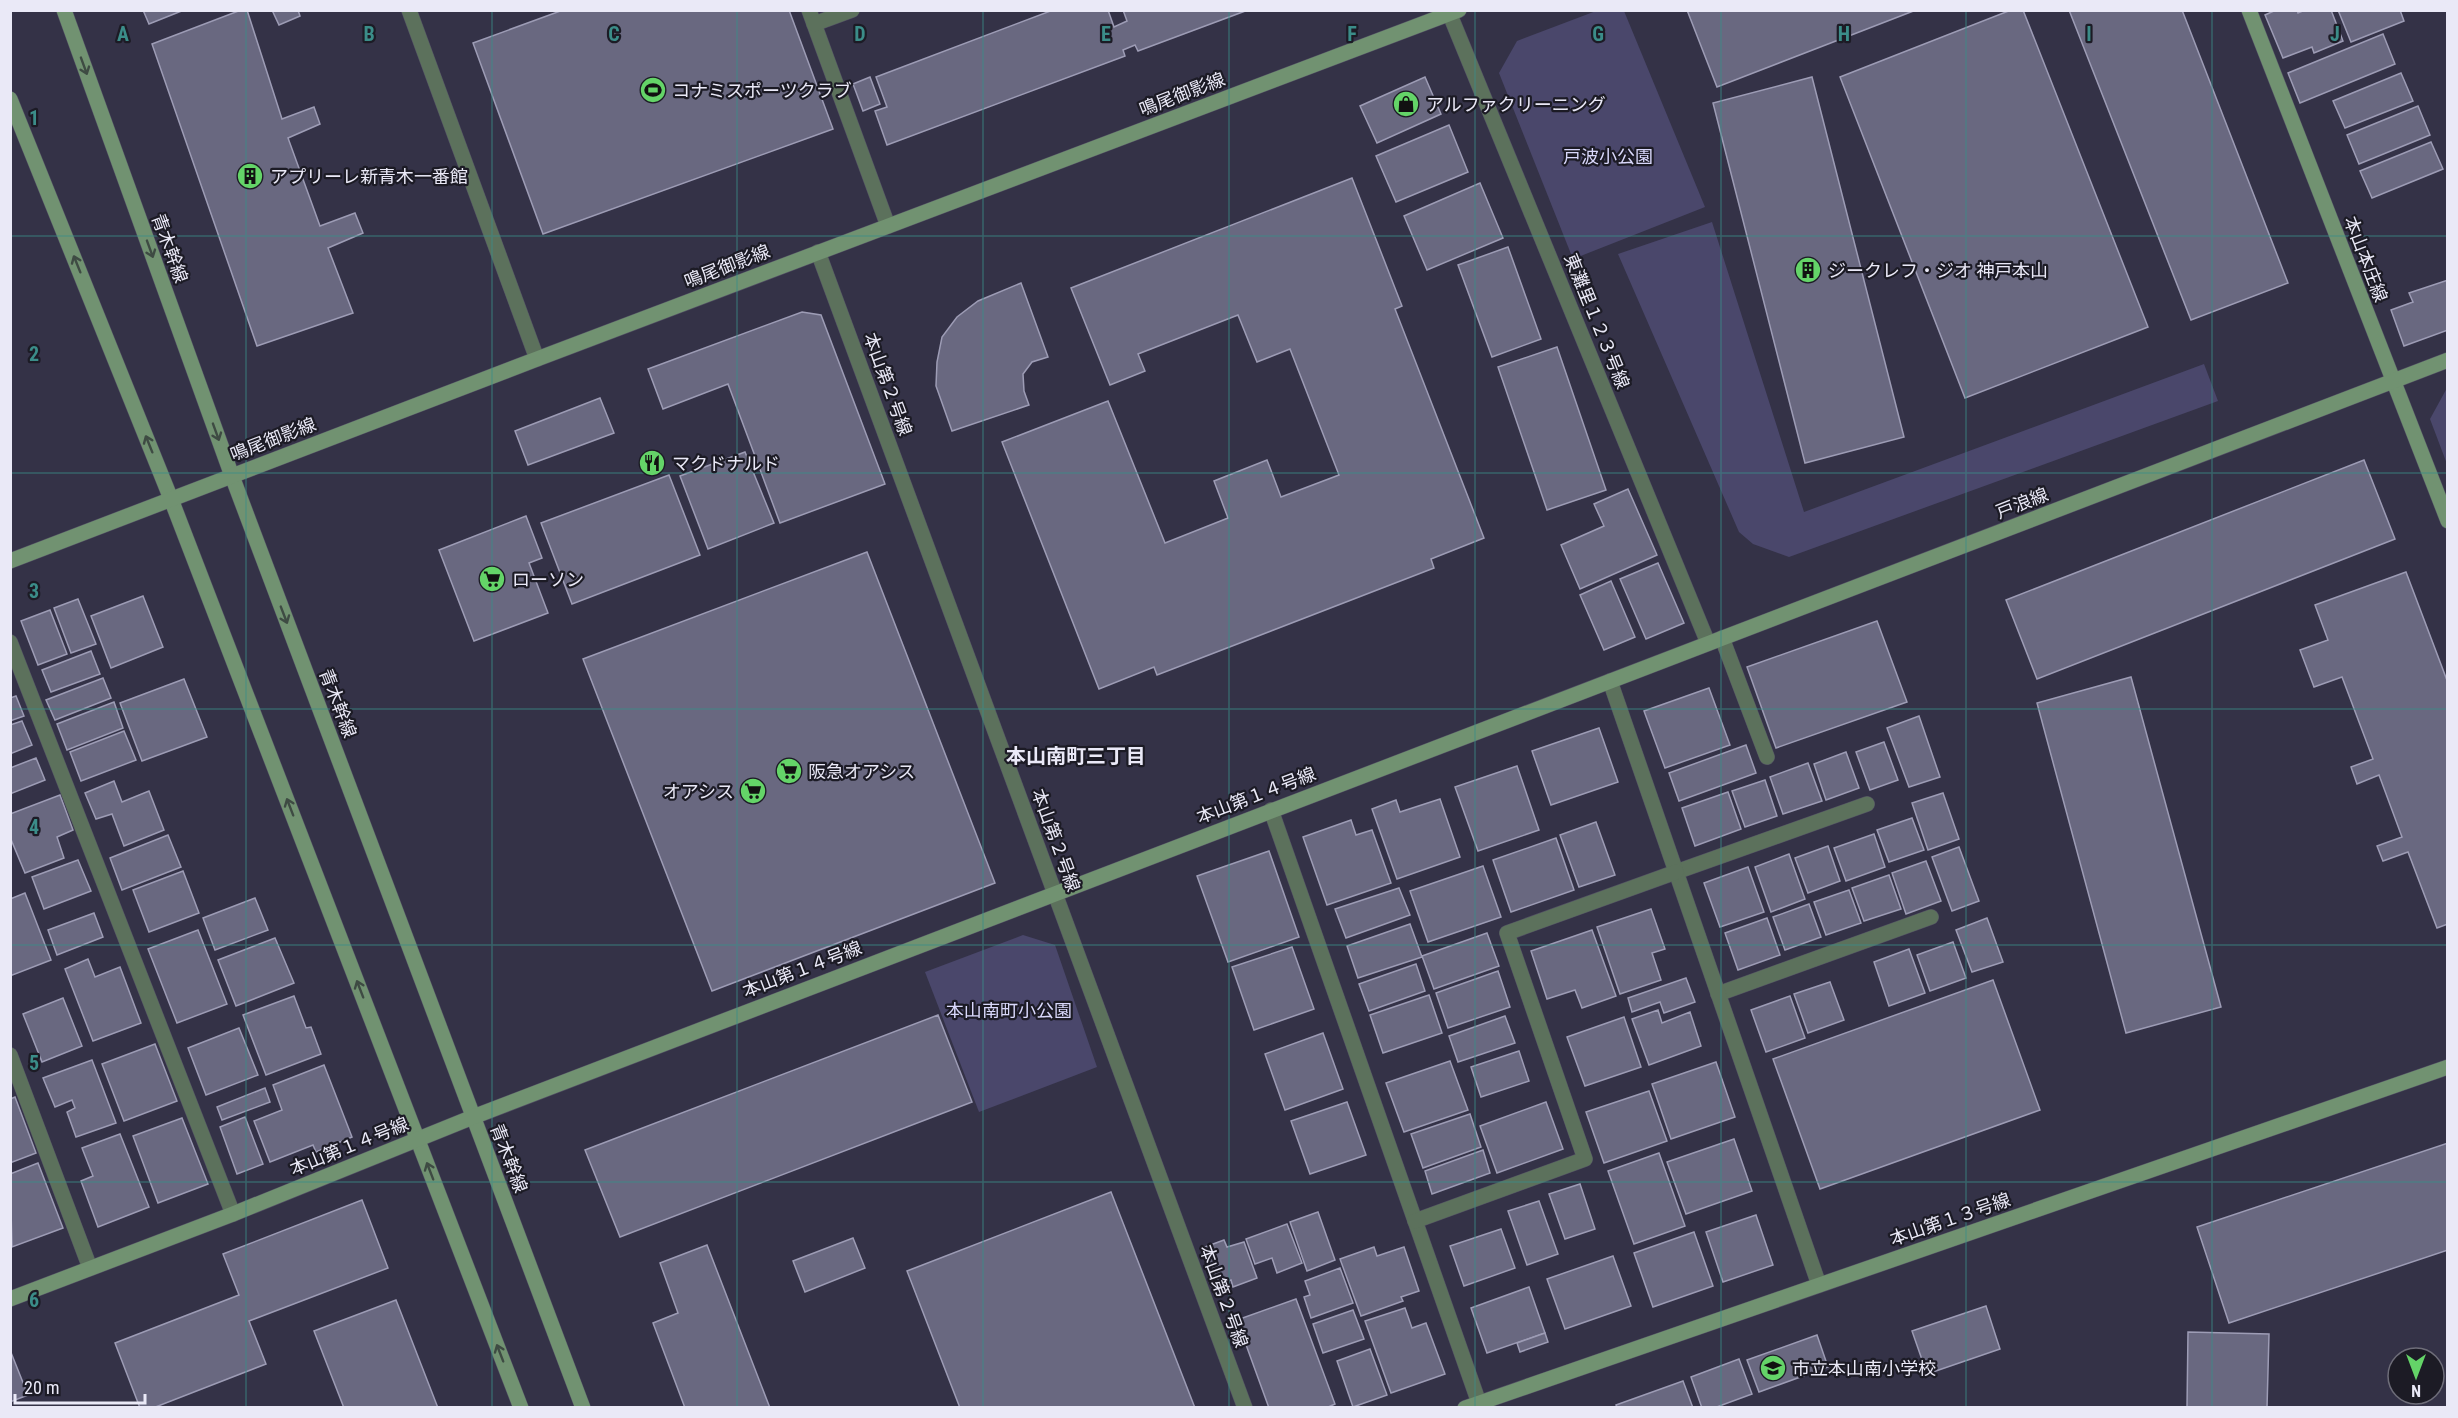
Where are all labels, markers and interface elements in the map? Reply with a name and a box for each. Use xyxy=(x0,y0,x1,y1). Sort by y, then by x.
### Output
text: A xyxy=(117,22,129,46)
text: B xyxy=(363,22,375,46)
text: C xyxy=(608,22,620,46)
text: D xyxy=(854,22,866,46)
text: E xyxy=(1101,22,1111,46)
text: F xyxy=(1347,22,1357,46)
text: G xyxy=(1592,22,1604,46)
text: H xyxy=(1838,22,1850,46)
text: I xyxy=(2086,22,2092,46)
text: J xyxy=(2330,22,2340,46)
one-way arrow xyxy=(79,56,90,74)
street label: 鳴尾御影線 xyxy=(1136,68,1228,120)
sports icon: コナミスポーツクラブ xyxy=(638,75,668,105)
place label: コナミスポーツクラブ xyxy=(672,80,852,101)
shop icon: アルファクリーニング xyxy=(1391,89,1421,119)
place label: アルファクリーニング xyxy=(1426,94,1606,115)
text: 1 xyxy=(29,106,39,130)
park label: 戸波小公園 xyxy=(1563,146,1653,167)
building icon: アプリーレ新青木一番館 xyxy=(235,161,265,191)
place label: アプリーレ新青木一番館 xyxy=(270,166,468,187)
street label: 青木幹線 xyxy=(148,211,192,285)
street label: 本山本庄線 xyxy=(2340,213,2392,305)
one-way arrow xyxy=(146,239,157,258)
street label: 鳴尾御影線 xyxy=(681,240,773,292)
street label: 東灘里１２３号線 xyxy=(1560,250,1634,392)
one-way arrow xyxy=(71,255,82,273)
building icon: ジークレフ・ジオ 神戸本山 xyxy=(1793,255,1823,285)
place label: ジークレフ・ジオ 神戸本山 xyxy=(1828,260,2048,281)
street label: 本山第２号線 xyxy=(860,330,916,438)
text: 2 xyxy=(29,342,39,366)
street label: 鳴尾御影線 xyxy=(227,413,319,465)
one-way arrow xyxy=(212,422,223,441)
one-way arrow xyxy=(143,436,154,454)
restaurant icon: マクドナルド xyxy=(637,448,667,478)
place label: マクドナルド xyxy=(672,453,780,474)
street label: 戸浪線 xyxy=(1993,484,2051,522)
supermarket icon: ローソン xyxy=(477,564,507,594)
place label: ローソン xyxy=(512,569,584,590)
text: 3 xyxy=(29,579,39,603)
one-way arrow xyxy=(280,605,291,624)
street label: 青木幹線 xyxy=(315,666,361,740)
district label: 本山南町三丁目 xyxy=(1006,744,1146,768)
supermarket icon: 阪急オアシス xyxy=(774,756,804,786)
place label: 阪急オアシス xyxy=(808,761,915,782)
street label: 本山第１４号線 xyxy=(1193,763,1319,827)
supermarket icon: オアシス xyxy=(738,776,768,806)
place label: オアシス xyxy=(663,781,734,802)
street label: 本山第２号線 xyxy=(1028,786,1084,894)
one-way arrow xyxy=(283,798,294,817)
text: 4 xyxy=(29,815,39,839)
street label: 本山第１４号線 xyxy=(739,937,865,1001)
one-way arrow xyxy=(353,980,364,999)
park label: 本山南町小公園 xyxy=(946,1000,1072,1021)
text: 5 xyxy=(29,1051,39,1075)
street label: 本山第１４号線 xyxy=(287,1113,411,1179)
street label: 青木幹線 xyxy=(486,1121,532,1195)
one-way arrow xyxy=(424,1162,435,1181)
street label: 本山第１３号線 xyxy=(1887,1189,2013,1249)
street label: 本山第２号線 xyxy=(1196,1242,1252,1350)
text: 6 xyxy=(29,1288,39,1312)
one-way arrow xyxy=(494,1344,505,1363)
north arrow xyxy=(2386,1346,2446,1406)
school or university icon: 市立本山南小学校 xyxy=(1758,1353,1788,1383)
place label: 市立本山南小学校 xyxy=(1792,1358,1936,1379)
scale bar xyxy=(15,1367,146,1405)
text: 20 m xyxy=(24,1377,59,1398)
text: N xyxy=(2411,1381,2421,1400)

